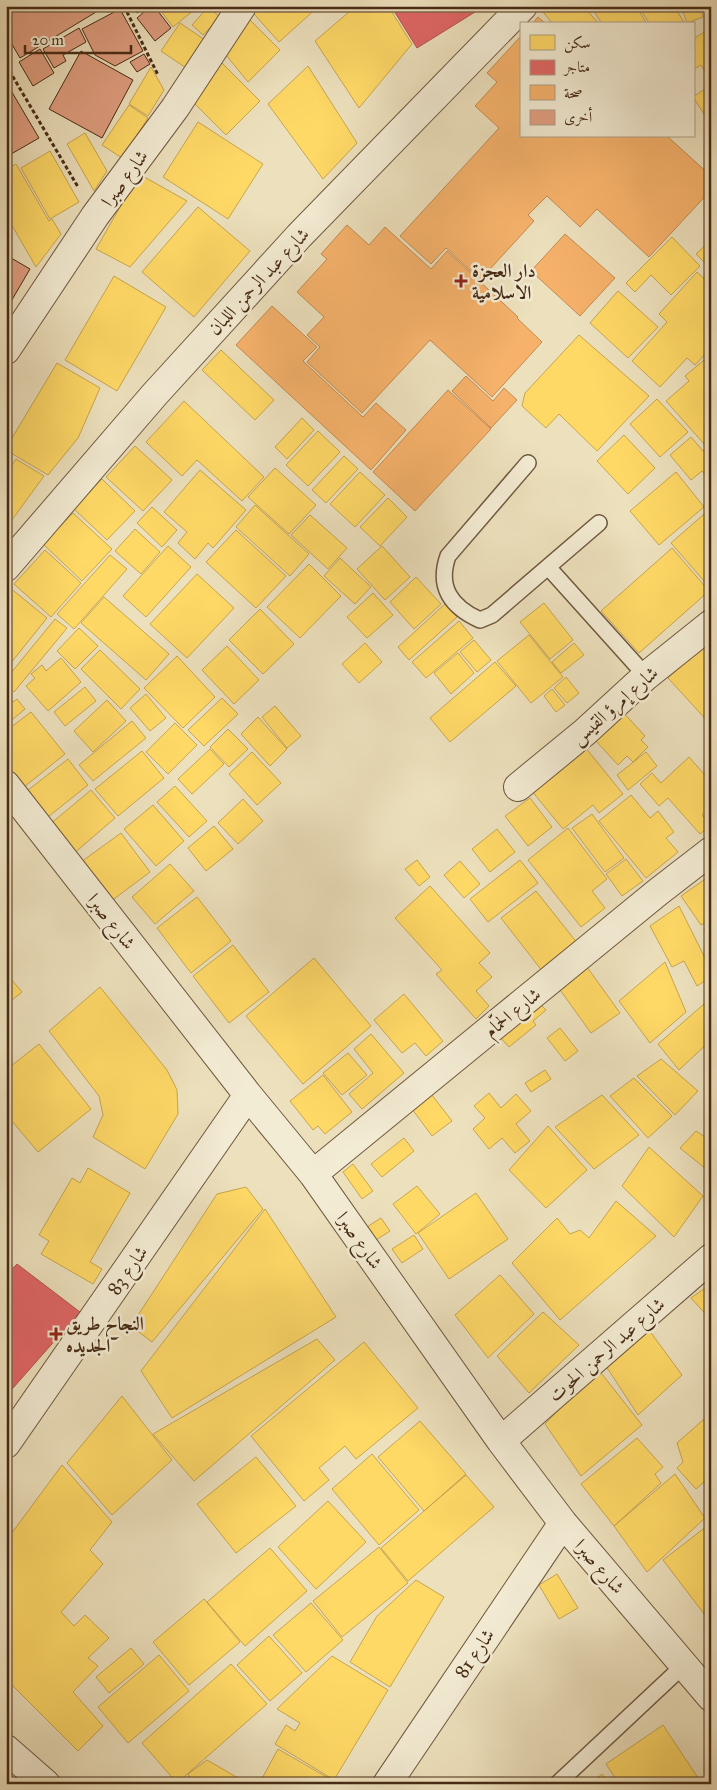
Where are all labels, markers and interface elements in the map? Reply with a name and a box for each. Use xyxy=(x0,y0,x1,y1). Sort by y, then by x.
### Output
scale bar xyxy=(25,22,131,54)
legend xyxy=(520,22,694,138)
text: 20 m xyxy=(32,31,64,49)
text: سكن xyxy=(564,34,591,53)
text: متاجر xyxy=(562,58,590,76)
text: صحة xyxy=(564,84,583,102)
text: أخرى xyxy=(564,106,593,126)
street label: شارع صبرا xyxy=(96,145,156,214)
street label: شارع عبد الرحمن اللبان xyxy=(203,223,317,343)
place label: دار العجزة الاسلامية xyxy=(472,259,536,304)
marker: دار العجزة الاسلامية xyxy=(454,274,468,288)
street label: شارع إمرؤ القيس xyxy=(566,661,665,753)
street label: شارع صبرا xyxy=(79,889,141,956)
street label: شارع الحمّام xyxy=(479,982,549,1046)
street label: شارع صبرا xyxy=(328,1207,388,1276)
street label: شارع 83 xyxy=(102,1241,156,1302)
street label: شارع عبد الرحمن الحوت xyxy=(543,1292,672,1409)
place label: النجاح طريق الجديده xyxy=(66,1312,144,1357)
marker: النجاح طريق الجديده xyxy=(50,1328,62,1340)
street label: شارع صبرا xyxy=(567,1534,630,1601)
street label: شارع 81 xyxy=(450,1624,503,1685)

